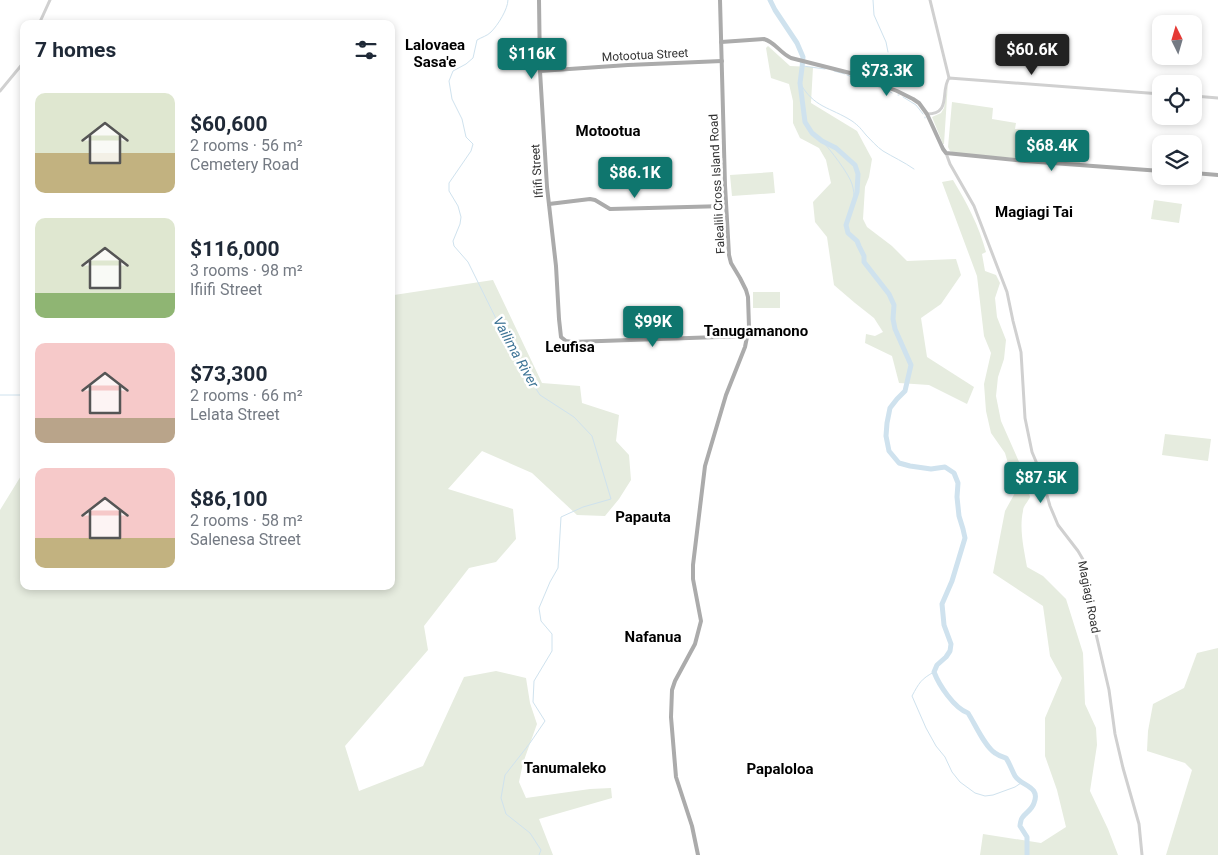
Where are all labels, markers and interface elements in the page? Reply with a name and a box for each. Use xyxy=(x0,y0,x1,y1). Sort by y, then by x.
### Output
north arrow xyxy=(1152,15,1202,65)
map controls xyxy=(1152,15,1202,185)
pin: $60.6K xyxy=(991,34,1073,76)
icon: filters xyxy=(352,36,380,64)
district label: Lalovaea Sasa'e xyxy=(405,36,465,71)
text: 7 homes xyxy=(35,38,116,62)
pin: $116K xyxy=(497,38,567,80)
text: $60.6K xyxy=(1006,40,1058,59)
text: $116K xyxy=(509,44,555,63)
street label: Motootua Street xyxy=(601,46,689,64)
pin: $73.3K xyxy=(846,54,928,97)
text: $73.3K xyxy=(861,61,913,80)
button: locate xyxy=(1152,75,1202,125)
text: $60,600 xyxy=(190,112,267,136)
icon: home xyxy=(75,113,135,173)
street label: Falealili Cross Island Road xyxy=(706,114,728,254)
district label: Motootua xyxy=(576,122,640,140)
pin: $68.4K xyxy=(1011,130,1093,172)
button: layers xyxy=(1152,135,1202,185)
text: 2 rooms · 56 m² xyxy=(190,136,303,155)
text: $68.4K xyxy=(1026,136,1078,155)
street label: Ifiifi Street xyxy=(528,143,546,198)
text: Cemetery Road xyxy=(190,155,299,174)
pin: $86.1K xyxy=(594,156,676,199)
text: $86.1K xyxy=(609,163,661,182)
district label: Magiagi Tai xyxy=(995,203,1073,221)
text: $116,000 xyxy=(190,237,280,261)
icon: home xyxy=(75,238,135,298)
text: 3 rooms · 98 m² xyxy=(190,261,303,280)
text: Ifiifi Street xyxy=(190,280,262,299)
pin: $99K xyxy=(623,306,683,348)
text: $99K xyxy=(634,312,672,331)
water label: Vailima River xyxy=(490,314,542,390)
district label: Tanugamanono xyxy=(704,322,808,340)
district label: Leufisa xyxy=(545,338,595,356)
text: $73,300 xyxy=(190,362,267,386)
icon: home xyxy=(75,363,135,423)
text: 2 rooms · 66 m² xyxy=(190,386,303,405)
text: Lelata Street xyxy=(190,405,280,424)
pin: $87.5K xyxy=(1000,462,1082,504)
text: $87.5K xyxy=(1015,468,1067,487)
text: $86,100 xyxy=(190,487,267,511)
icon: home xyxy=(75,488,135,548)
district label: Papauta xyxy=(615,508,671,526)
text: 2 rooms · 58 m² xyxy=(190,511,303,530)
text: Salenesa Street xyxy=(190,530,301,549)
street label: Magiagi Road xyxy=(1075,560,1103,634)
district label: Nafanua xyxy=(625,628,681,646)
district label: Tanumaleko xyxy=(524,759,606,777)
district label: Papaloloa xyxy=(747,760,813,778)

